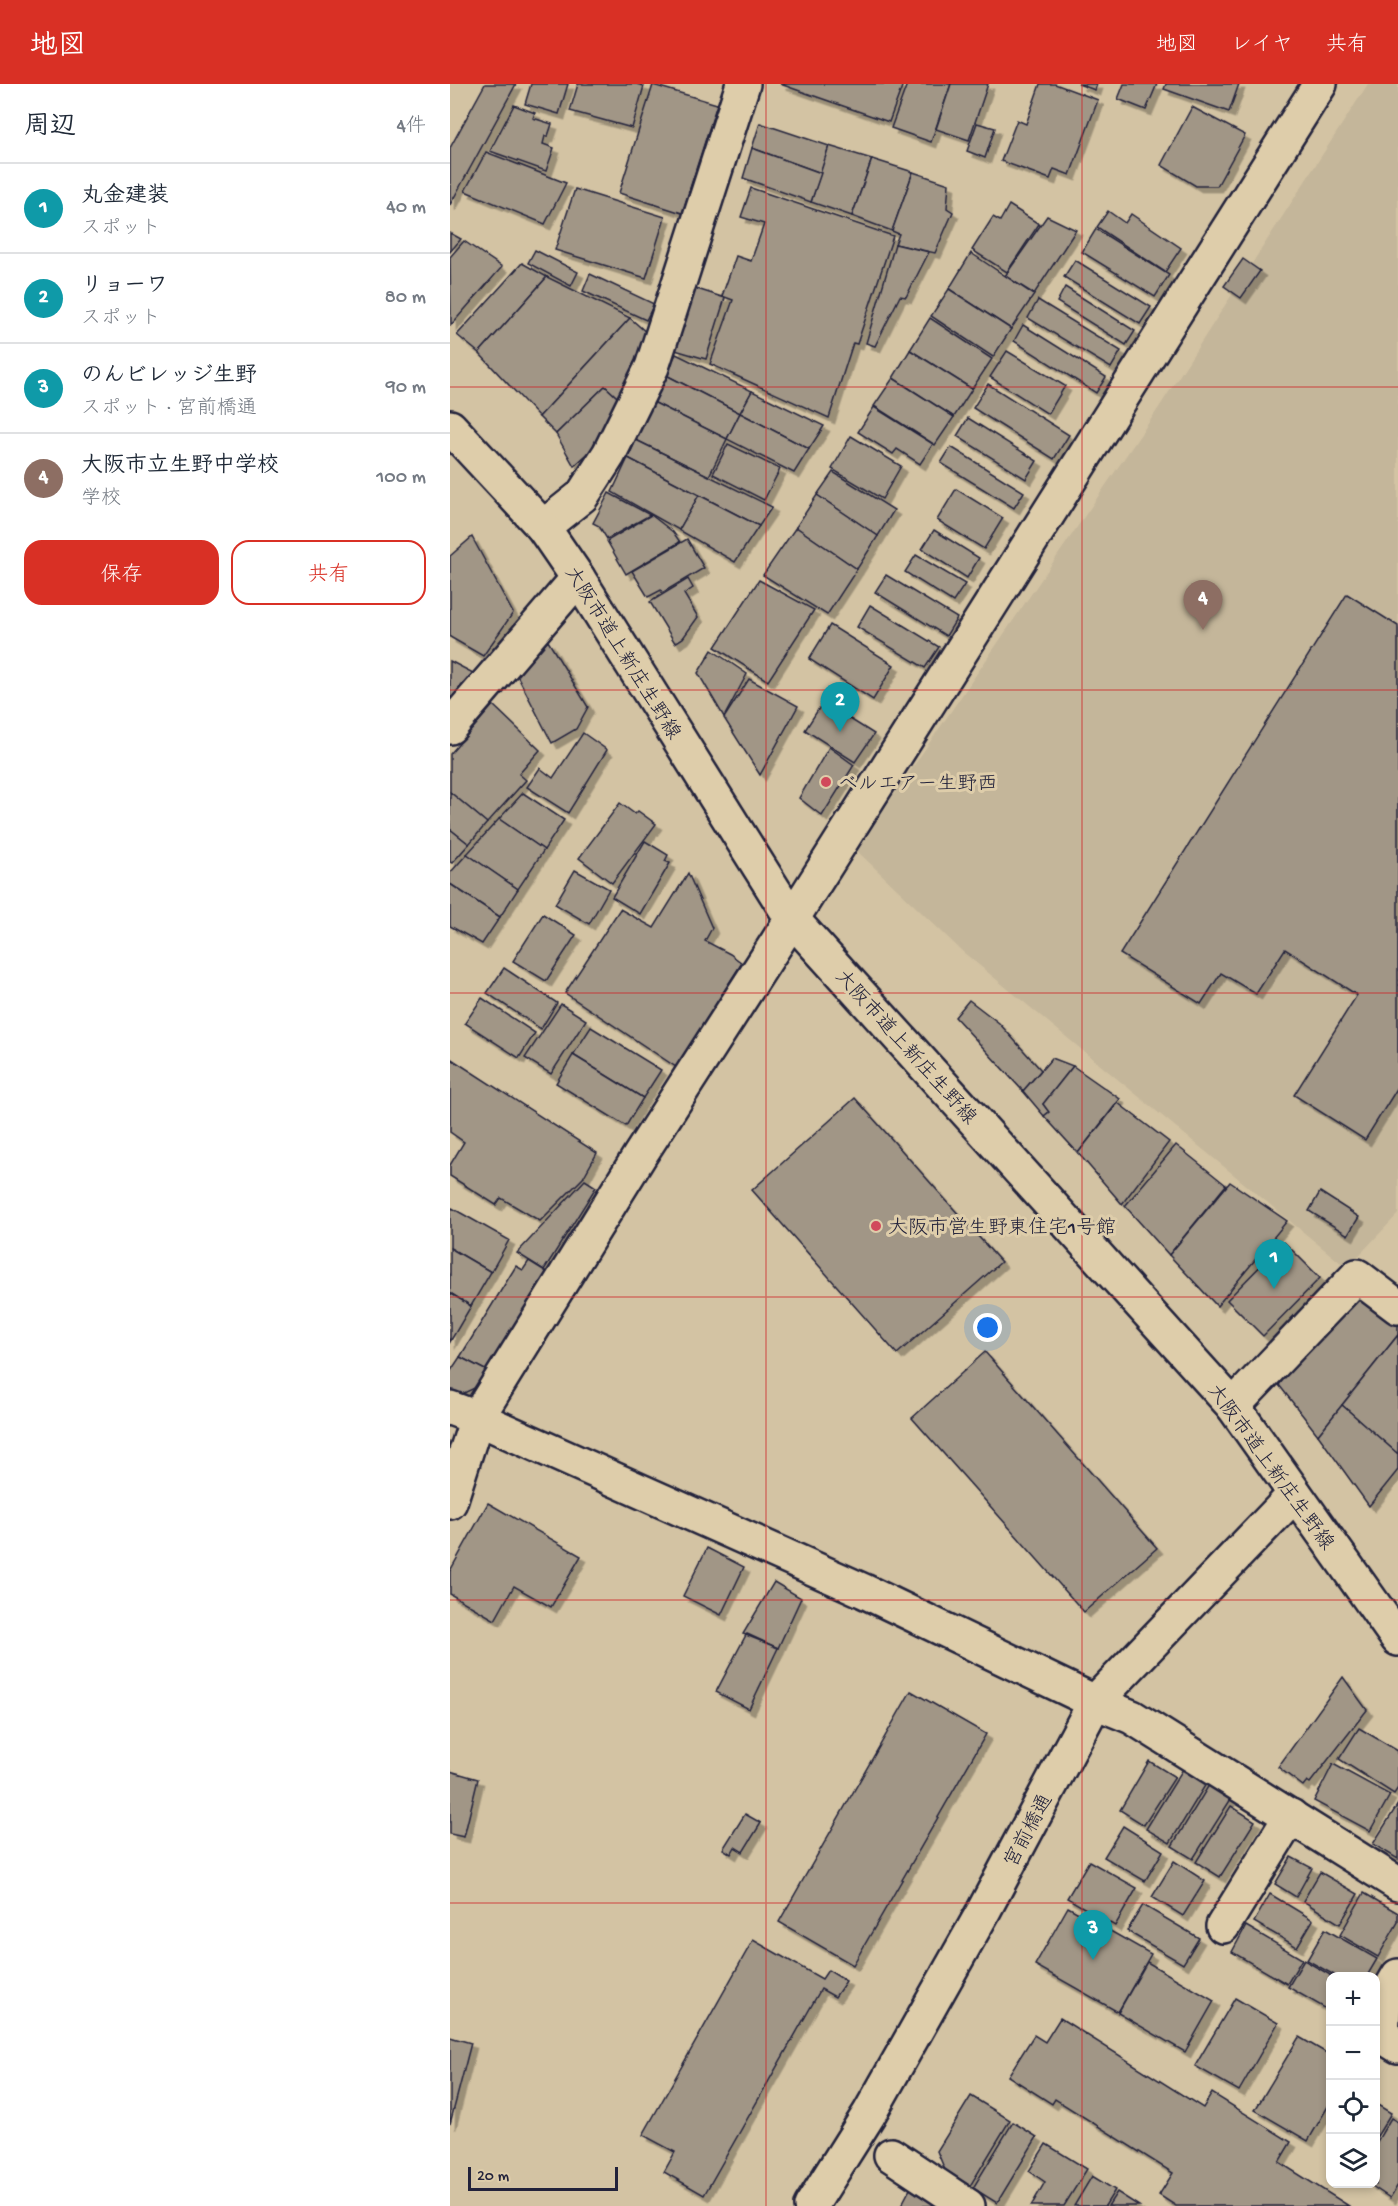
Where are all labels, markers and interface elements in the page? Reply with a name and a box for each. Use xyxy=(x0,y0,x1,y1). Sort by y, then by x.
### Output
text: 地図 xyxy=(30,31,86,64)
text: 地図 xyxy=(1156,34,1198,59)
text: レイヤ xyxy=(1231,34,1293,59)
text: 共有 xyxy=(1326,34,1368,59)
text: 周辺 xyxy=(24,113,76,144)
text: 4件 xyxy=(397,116,426,139)
text: 丸金建装 xyxy=(81,184,169,210)
text: 1 xyxy=(39,197,48,220)
text: 40 m xyxy=(386,197,426,220)
text: スポット xyxy=(81,218,161,241)
text: リョーワ xyxy=(81,274,168,300)
text: 2 xyxy=(39,287,48,310)
text: 80 m xyxy=(385,287,426,310)
text: スポット xyxy=(81,308,161,331)
text: のんビレッジ生野 xyxy=(81,364,257,390)
text: 3 xyxy=(38,377,49,400)
text: 90 m xyxy=(386,377,426,400)
text: スポット · 宮前橋通 xyxy=(81,398,257,421)
text: 大阪市立生野中学校 xyxy=(81,454,279,480)
text: 4 xyxy=(39,467,48,490)
text: 100 m xyxy=(376,467,426,490)
text: 学校 xyxy=(81,488,121,511)
button: 保存 xyxy=(24,540,219,605)
button: 共有 xyxy=(231,540,426,605)
street label: 大阪市道上新庄生野線 xyxy=(558,562,685,745)
pin: 4 xyxy=(1184,580,1222,630)
pin: 2 xyxy=(820,682,860,732)
place label: ベルエアー生野西 xyxy=(838,773,997,797)
marker: ベルエアー生野西 xyxy=(819,775,833,789)
street label: 大阪市道上新庄生野線 xyxy=(829,965,981,1130)
place label: 大阪市営生野東住宅1号館 xyxy=(888,1216,1116,1241)
marker: 大阪市営生野東住宅1号館 xyxy=(869,1219,883,1233)
pin: 1 xyxy=(1254,1240,1294,1289)
your location xyxy=(973,1313,1002,1342)
street label: 大阪市道上新庄生野線 xyxy=(1201,1379,1339,1556)
street label: 宮前橋通 xyxy=(999,1790,1059,1872)
pin: 3 xyxy=(1074,1910,1112,1960)
map controls xyxy=(1326,1972,1380,2188)
button: + xyxy=(1326,1972,1380,2026)
button: − xyxy=(1326,2026,1380,2080)
button: locate xyxy=(1326,2080,1380,2134)
button: layers xyxy=(1326,2134,1380,2188)
scale bar xyxy=(468,2164,618,2192)
text: 20 m xyxy=(477,2168,509,2187)

